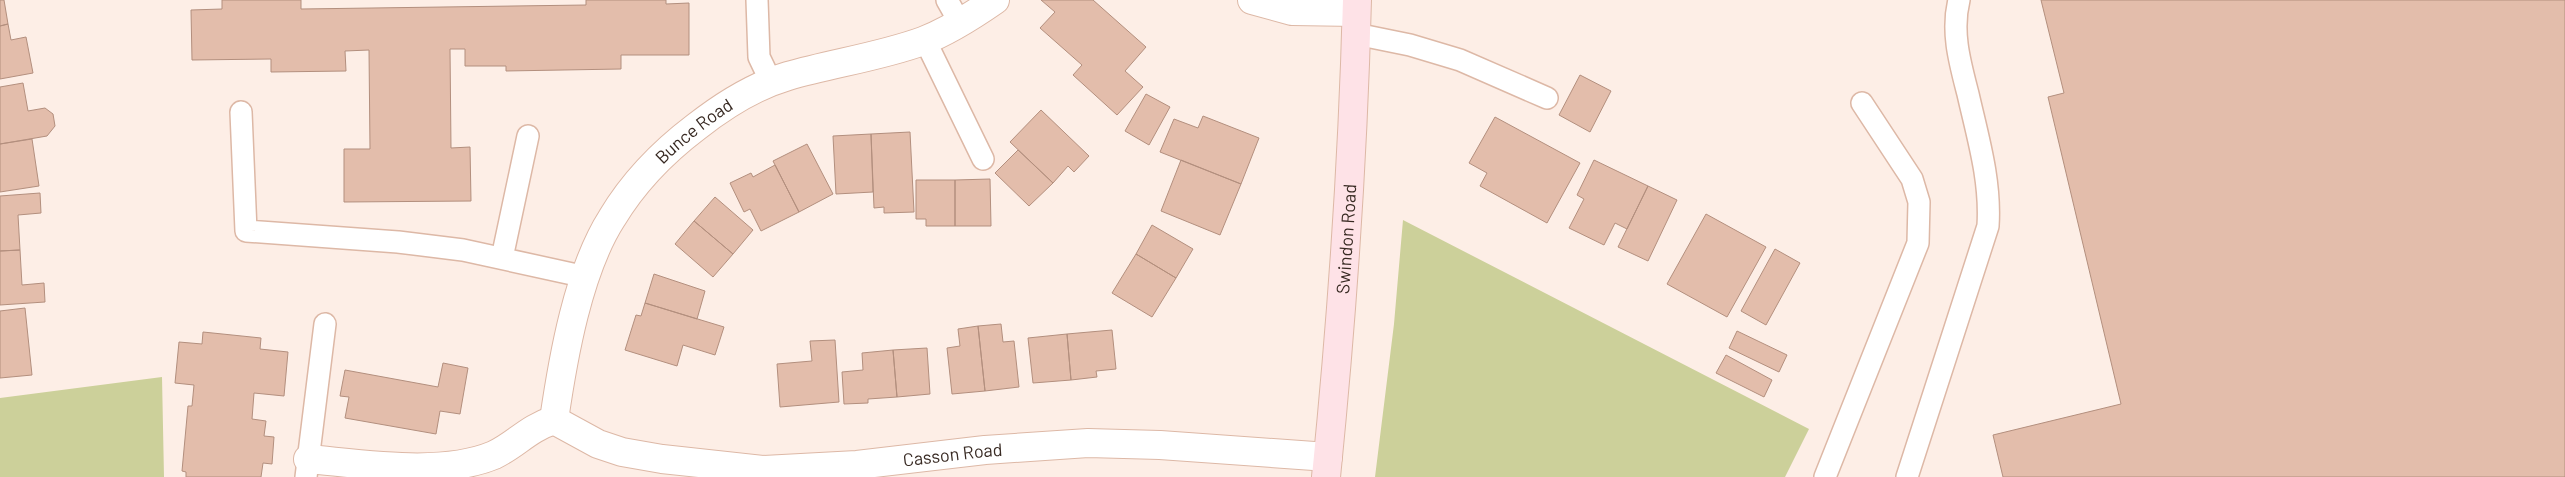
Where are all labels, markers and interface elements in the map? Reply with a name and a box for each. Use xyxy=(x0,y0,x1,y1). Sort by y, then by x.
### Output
street label: Bunce Road xyxy=(650,93,736,168)
street label: Swindon Road xyxy=(1331,183,1360,295)
street label: Casson Road xyxy=(902,438,1003,471)

